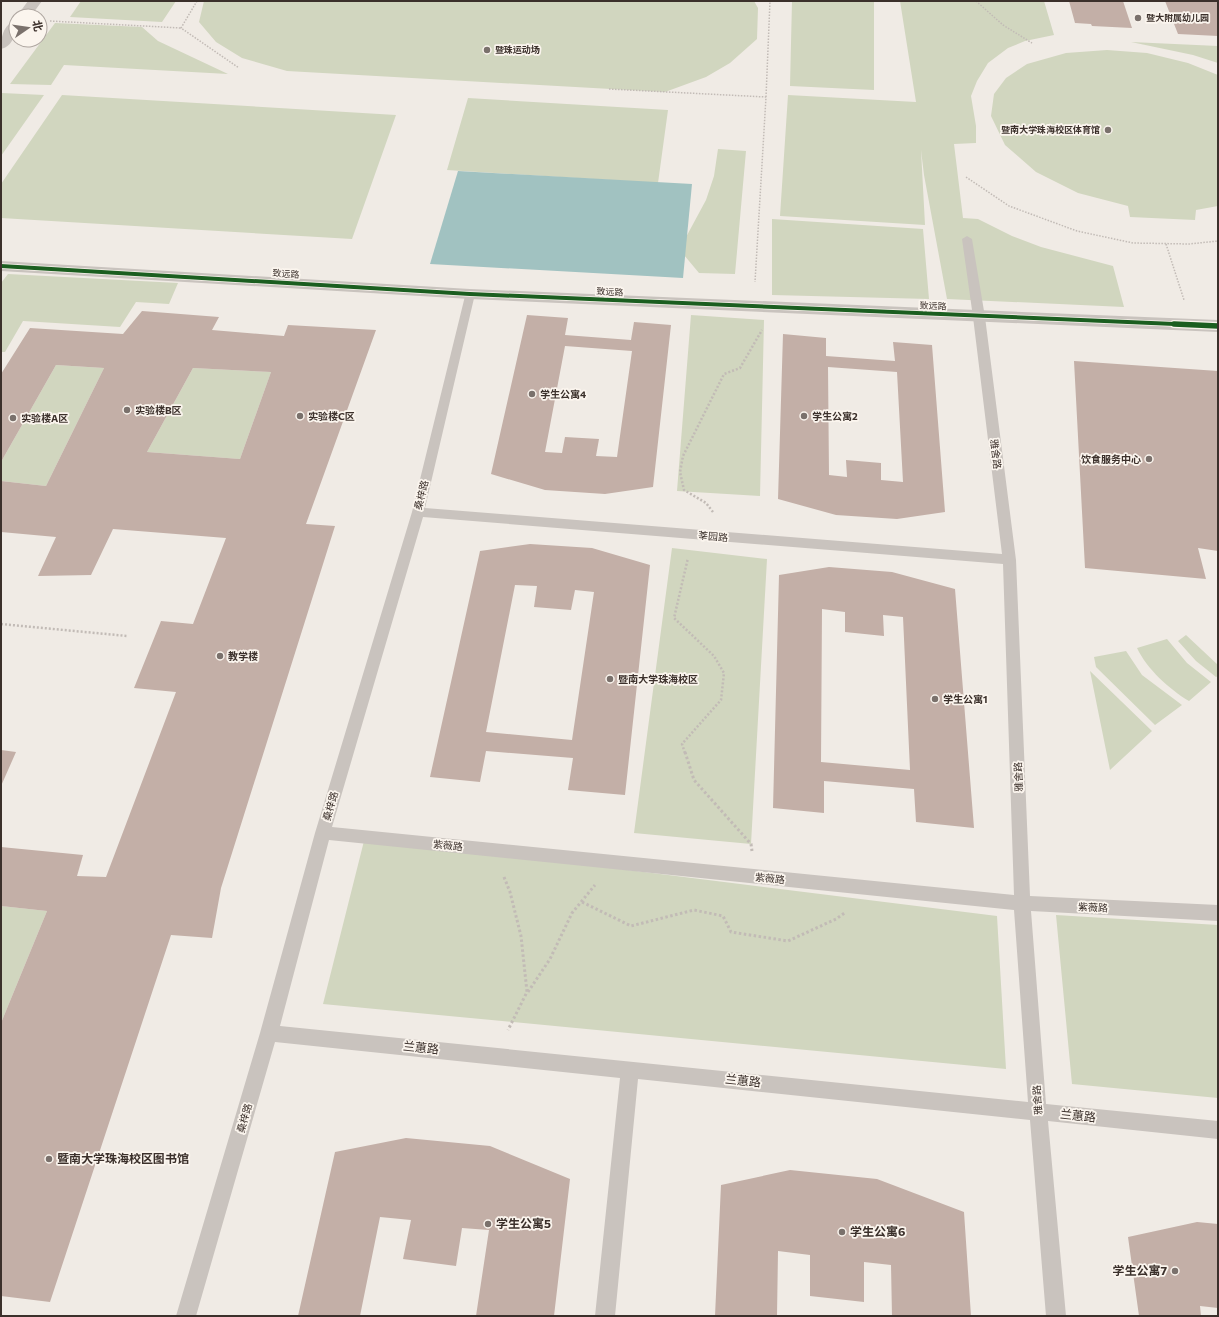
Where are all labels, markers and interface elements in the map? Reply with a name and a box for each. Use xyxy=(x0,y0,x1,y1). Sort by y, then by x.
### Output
north arrow xyxy=(8,8,48,48)
place label: 暨大附属幼儿园 xyxy=(1146,12,1209,23)
marker: 暨大附属幼儿园 xyxy=(1133,13,1143,23)
text: 北 xyxy=(31,19,46,32)
place label: 暨珠运动场 xyxy=(495,44,540,55)
marker: 暨珠运动场 xyxy=(482,45,492,55)
place label: 暨南大学珠海校区体育馆 xyxy=(1001,124,1100,135)
marker: 暨南大学珠海校区体育馆 xyxy=(1103,125,1113,135)
street label: 致远路 xyxy=(272,267,300,280)
street label: 致远路 xyxy=(596,285,624,298)
street label: 致远路 xyxy=(919,300,947,311)
place label: 学生公寓4 xyxy=(540,388,586,400)
marker: 学生公寓4 xyxy=(527,389,537,399)
place label: 实验楼B区 xyxy=(135,404,182,416)
marker: 实验楼B区 xyxy=(122,405,132,415)
place label: 实验楼C区 xyxy=(308,410,355,422)
place label: 学生公寓2 xyxy=(812,410,858,422)
marker: 实验楼C区 xyxy=(295,411,305,421)
marker: 学生公寓2 xyxy=(799,411,809,421)
place label: 实验楼A区 xyxy=(21,412,68,424)
marker: 实验楼A区 xyxy=(8,413,18,423)
street label: 雅舍路 xyxy=(988,438,1004,470)
place label: 饮食服务中心 xyxy=(1081,453,1141,465)
marker: 饮食服务中心 xyxy=(1144,454,1154,464)
street label: 桑梓路 xyxy=(412,479,430,511)
street label: 莘园路 xyxy=(698,529,728,543)
place label: 教学楼 xyxy=(228,650,258,662)
marker: 教学楼 xyxy=(215,651,225,661)
place label: 暨南大学珠海校区 xyxy=(618,673,698,685)
marker: 暨南大学珠海校区 xyxy=(605,674,615,684)
place label: 学生公寓1 xyxy=(943,693,988,705)
marker: 学生公寓1 xyxy=(930,694,940,704)
street label: 雅舍路 xyxy=(1011,762,1025,792)
street label: 桑梓路 xyxy=(320,790,340,822)
street label: 紫薇路 xyxy=(432,837,464,853)
street label: 紫薇路 xyxy=(754,870,786,886)
street label: 紫薇路 xyxy=(1078,900,1108,914)
street label: 兰蕙路 xyxy=(402,1038,440,1056)
street label: 兰蕙路 xyxy=(724,1071,762,1089)
street label: 雅舍路 xyxy=(1030,1085,1044,1115)
street label: 桑梓路 xyxy=(234,1102,254,1134)
street label: 兰蕙路 xyxy=(1059,1106,1097,1124)
place label: 暨南大学珠海校区图书馆 xyxy=(57,1151,189,1165)
marker: 暨南大学珠海校区图书馆 xyxy=(44,1154,54,1164)
place label: 学生公寓5 xyxy=(496,1216,551,1230)
marker: 学生公寓5 xyxy=(483,1219,493,1229)
place label: 学生公寓6 xyxy=(850,1224,905,1238)
marker: 学生公寓6 xyxy=(837,1227,847,1237)
place label: 学生公寓7 xyxy=(1112,1263,1167,1277)
marker: 学生公寓7 xyxy=(1170,1266,1180,1276)

